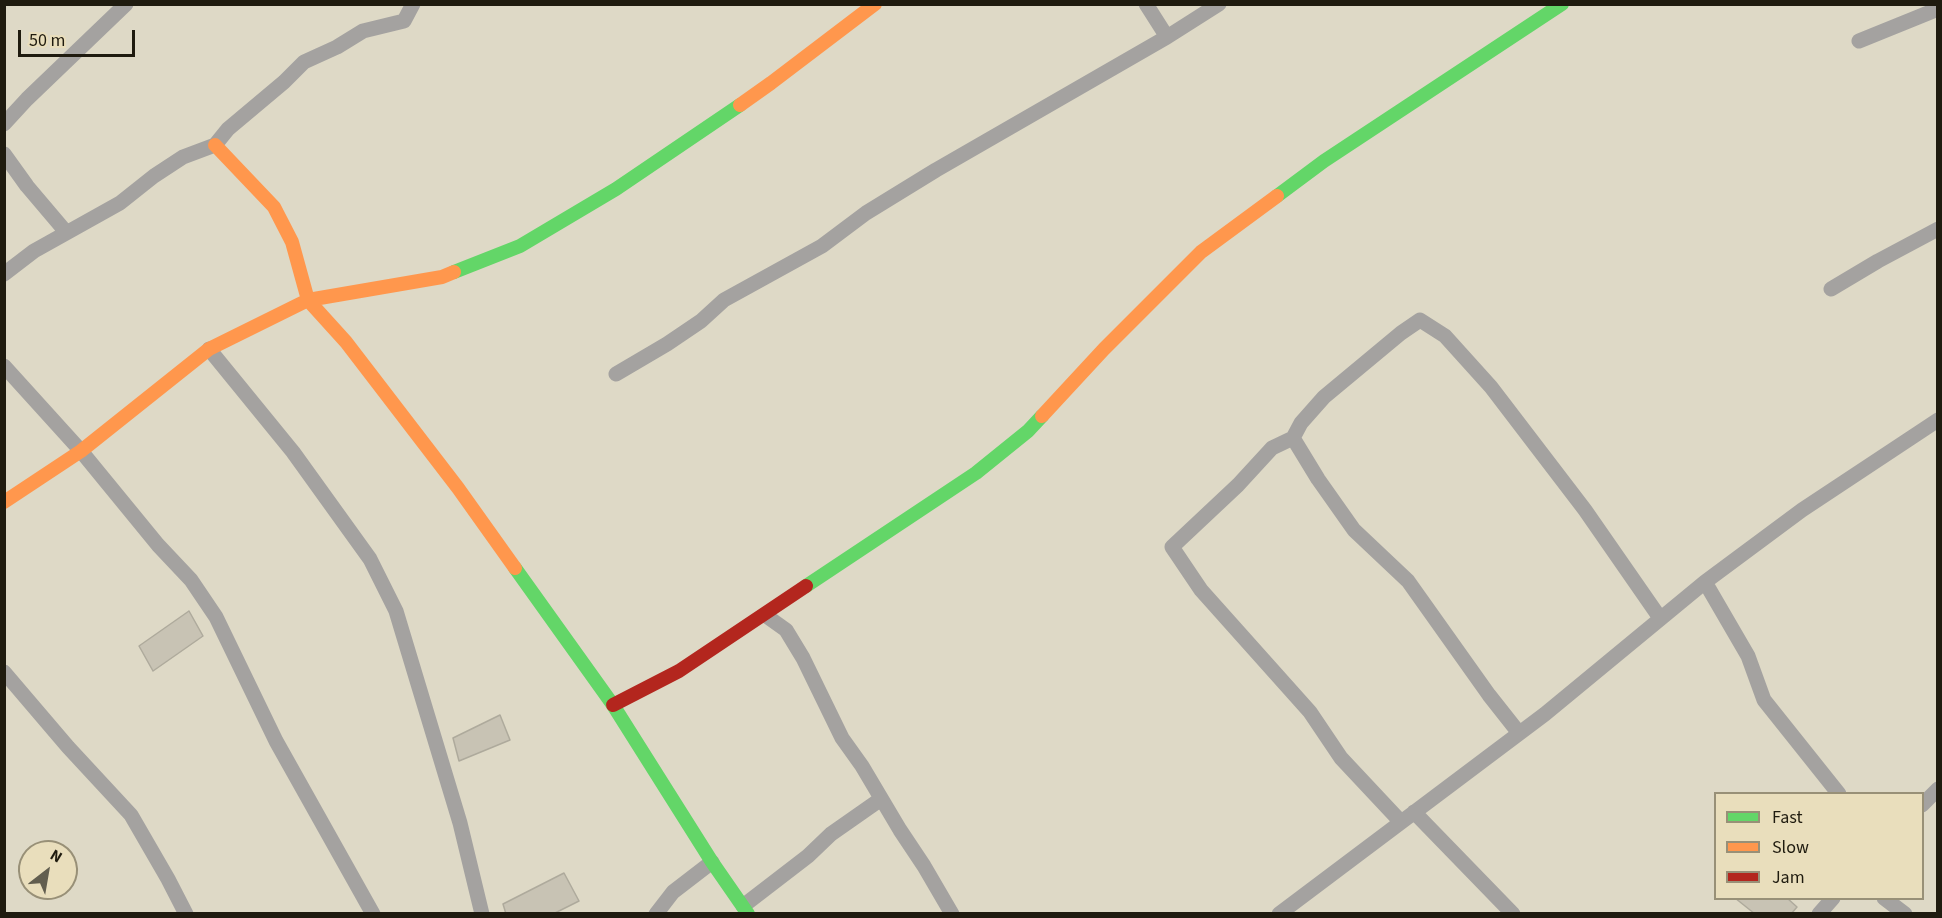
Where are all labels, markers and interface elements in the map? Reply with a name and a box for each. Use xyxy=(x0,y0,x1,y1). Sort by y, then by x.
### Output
scale bar xyxy=(21,18,138,56)
text: 50 m xyxy=(29,28,65,53)
legend xyxy=(1714,792,1924,900)
text: Fast xyxy=(1772,805,1803,830)
text: Slow xyxy=(1772,835,1809,860)
north arrow xyxy=(18,840,78,900)
text: N xyxy=(46,844,66,868)
text: Jam xyxy=(1772,865,1805,890)

